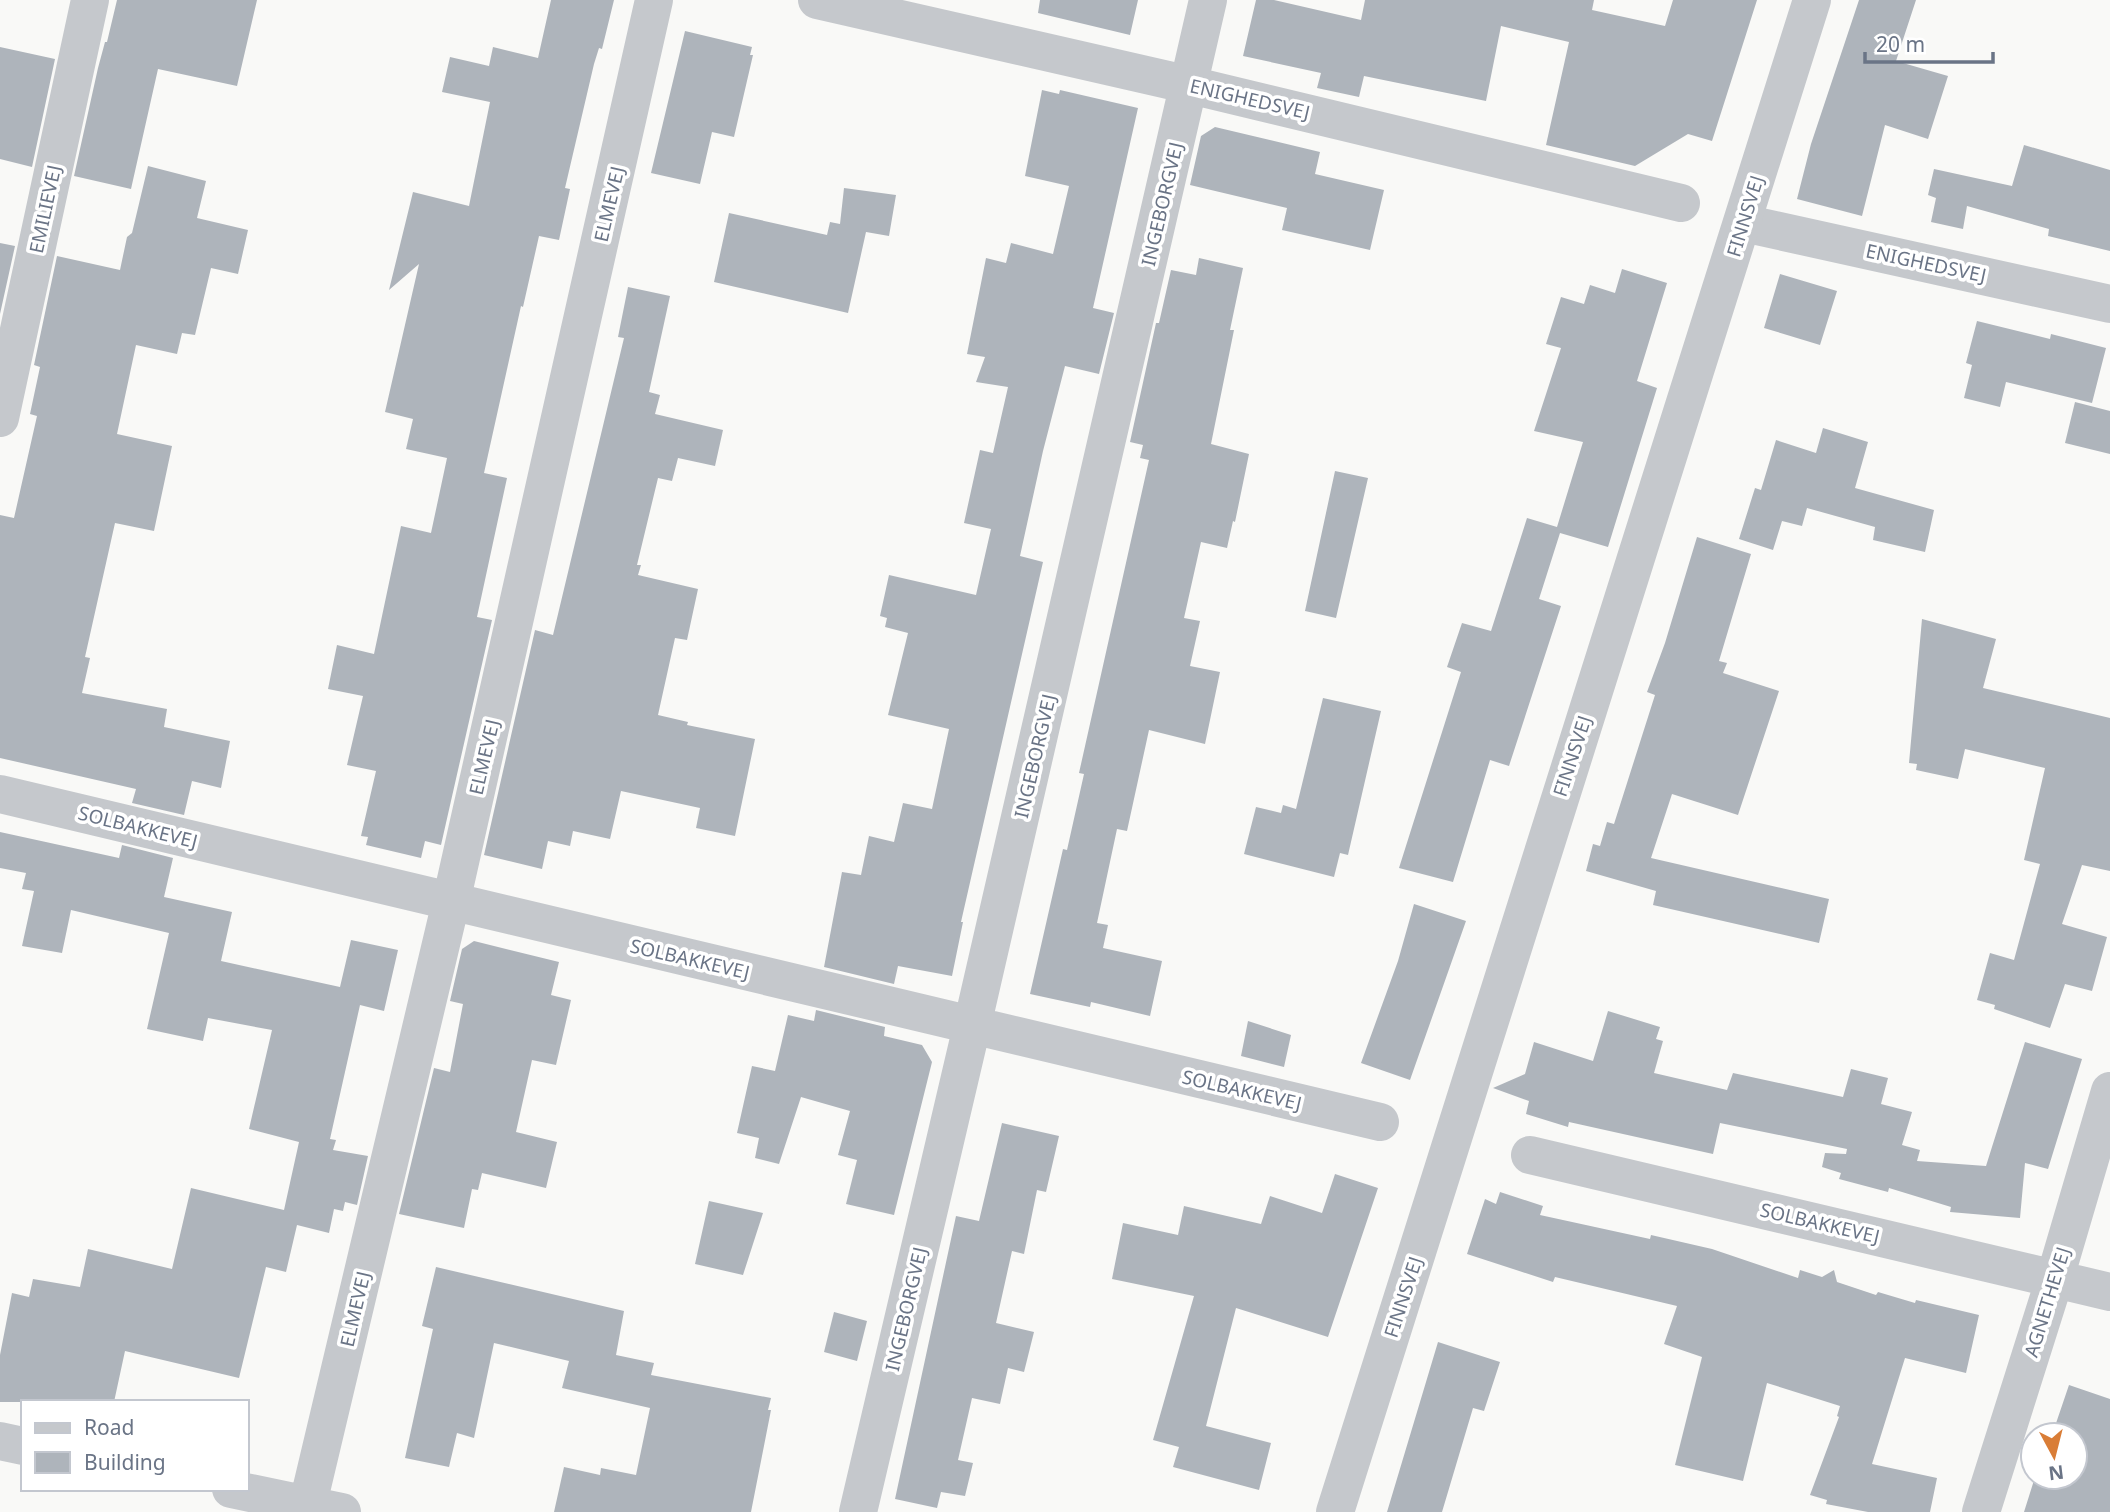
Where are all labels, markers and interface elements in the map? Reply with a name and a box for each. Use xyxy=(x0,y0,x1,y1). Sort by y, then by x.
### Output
scale bar xyxy=(1865,21,1993,65)
text: 20 m xyxy=(1876,30,1925,58)
street label: ENIGHEDSVEJ xyxy=(1187,73,1313,125)
street label: INGEBORGVEJ xyxy=(1135,139,1189,269)
street label: EMILIEVEJ xyxy=(23,163,67,255)
street label: ELMEVEJ xyxy=(588,164,630,244)
street label: FINNSVEJ xyxy=(1720,172,1770,260)
street label: ENIGHEDSVEJ xyxy=(1863,238,1989,288)
street label: INGEBORGVEJ xyxy=(1008,691,1062,821)
street label: FINNSVEJ xyxy=(1547,712,1597,800)
street label: ELMEVEJ xyxy=(463,717,505,797)
street label: SOLBAKKEVEJ xyxy=(76,800,200,854)
street label: SOLBAKKEVEJ xyxy=(628,933,752,985)
street label: SOLBAKKEVEJ xyxy=(1180,1064,1304,1116)
street label: SOLBAKKEVEJ xyxy=(1758,1197,1882,1249)
street label: INGEBORGVEJ xyxy=(879,1244,933,1374)
street label: AGNETHEVEJ xyxy=(2018,1244,2076,1360)
street label: FINNSVEJ xyxy=(1378,1253,1428,1341)
street label: ELMEVEJ xyxy=(334,1269,376,1349)
legend xyxy=(21,1400,248,1491)
text: Road xyxy=(84,1413,134,1441)
north arrow xyxy=(2019,1421,2089,1491)
text: Building xyxy=(84,1448,166,1476)
text: N xyxy=(2047,1459,2065,1487)

